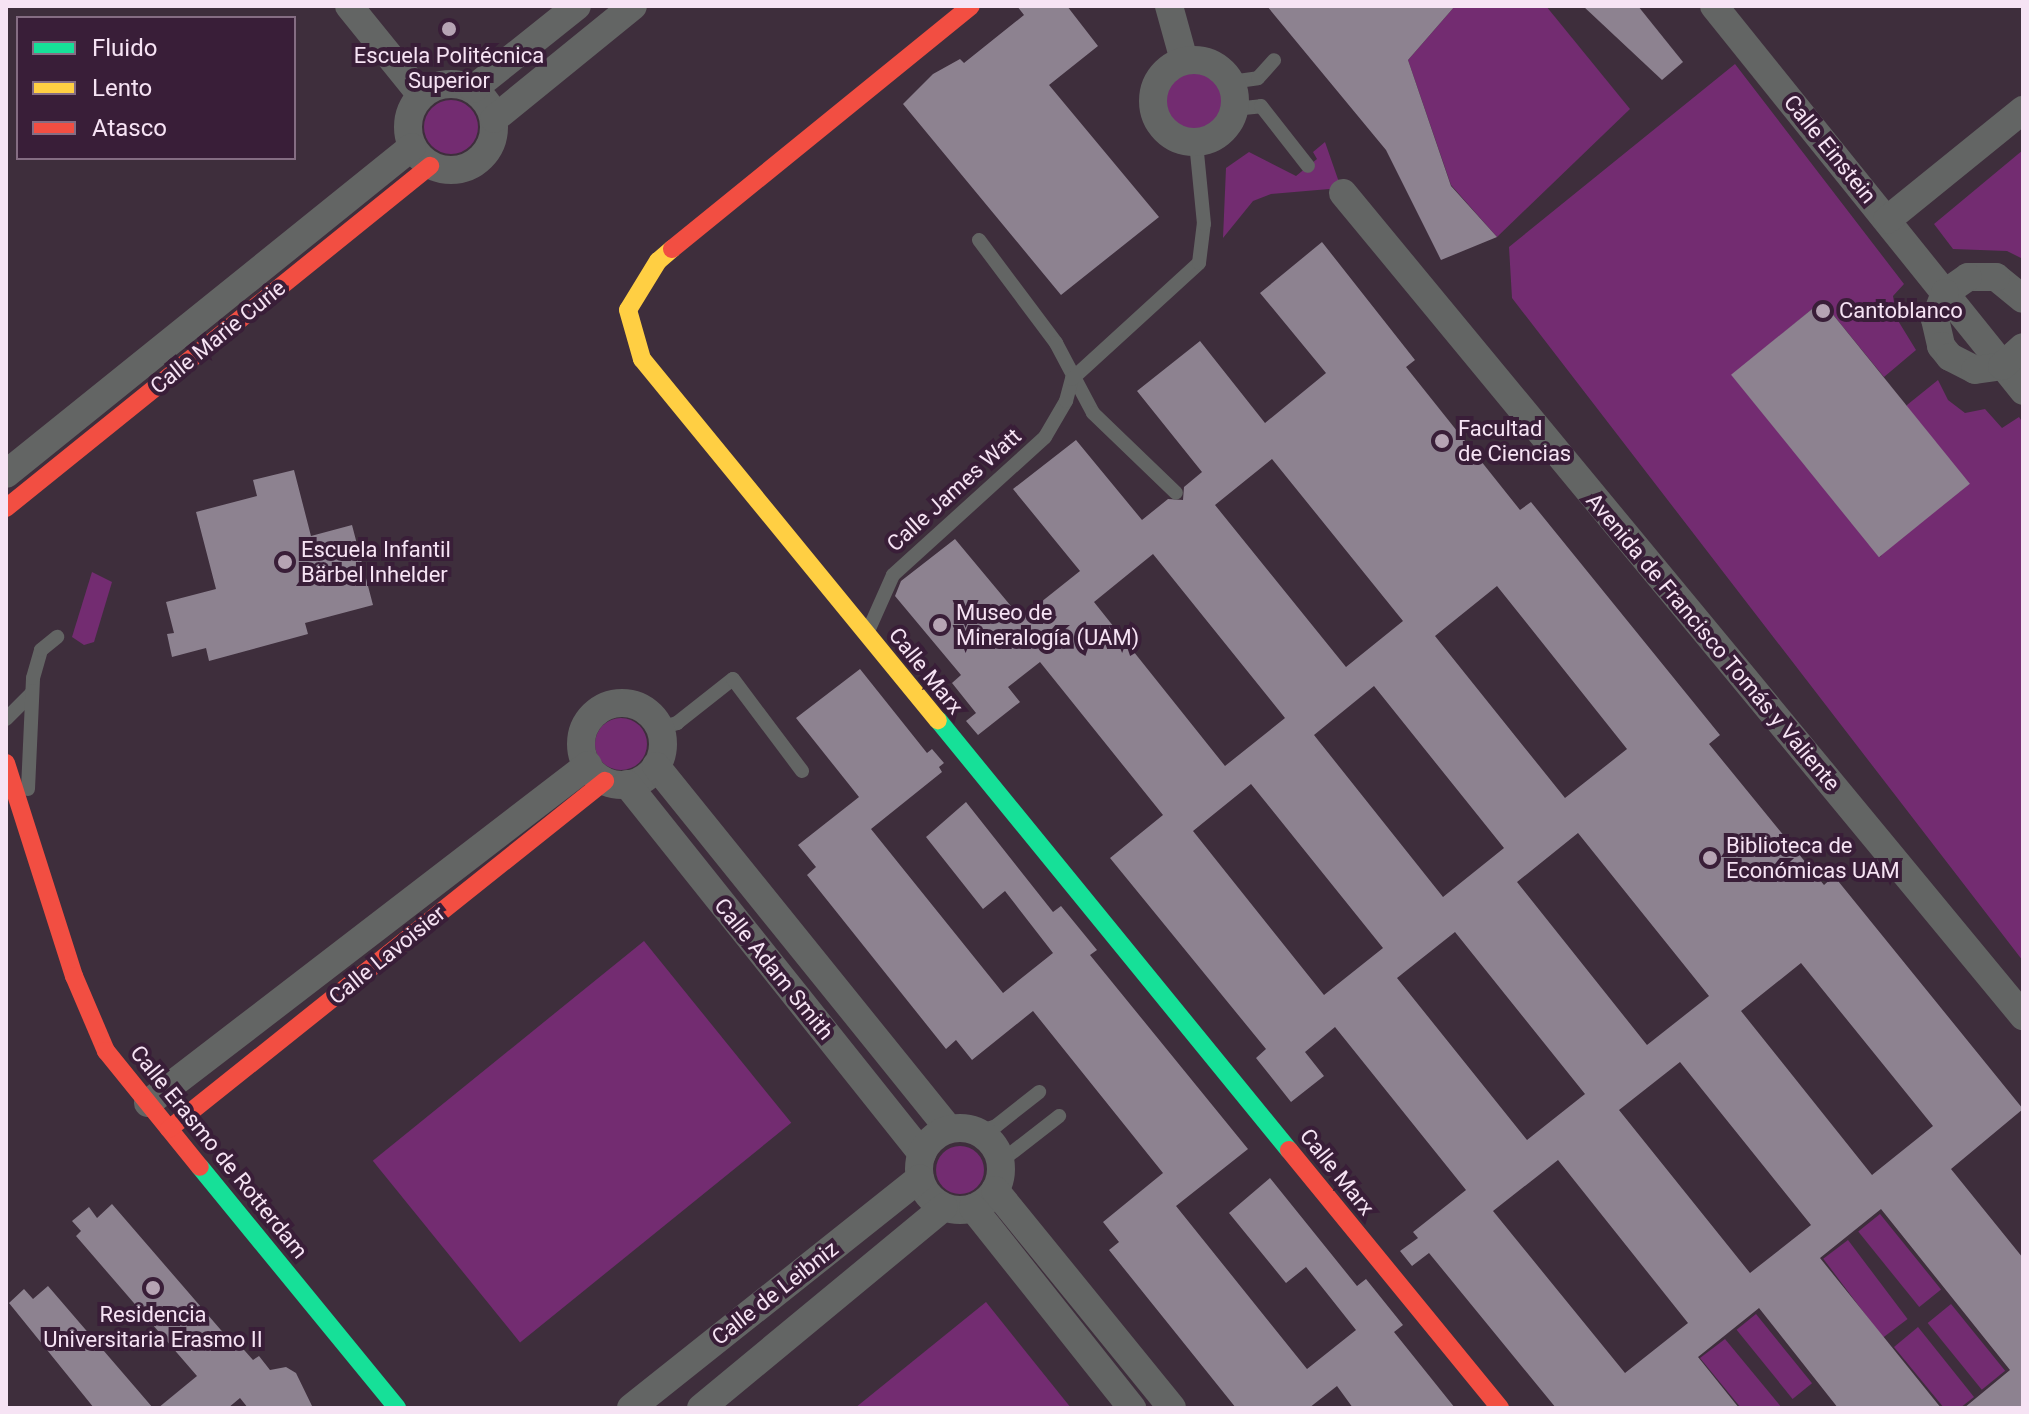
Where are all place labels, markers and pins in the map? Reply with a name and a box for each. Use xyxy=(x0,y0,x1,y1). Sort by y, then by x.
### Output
marker: Escuela Politécnica Superior xyxy=(440,20,458,38)
place label: Escuela Politécnica Superior xyxy=(354,42,544,94)
place label: Cantoblanco xyxy=(1839,298,1963,324)
marker: Cantoblanco xyxy=(1814,302,1832,320)
place label: Facultad de Ciencias xyxy=(1458,415,1571,466)
marker: Facultad de Ciencias xyxy=(1433,432,1451,450)
place label: Escuela Infantil Bärbel Inhelder xyxy=(301,536,451,588)
marker: Escuela Infantil Bärbel Inhelder xyxy=(276,553,294,571)
place label: Museo de Mineralogía (UAM) xyxy=(956,599,1139,650)
marker: Museo de Mineralogía (UAM) xyxy=(931,616,949,634)
place label: Biblioteca de Económicas UAM xyxy=(1726,832,1900,884)
marker: Biblioteca de Económicas UAM xyxy=(1701,849,1719,867)
marker: Residencia Universitaria Erasmo II xyxy=(144,1279,162,1297)
place label: Residencia Universitaria Erasmo II xyxy=(43,1301,263,1352)

